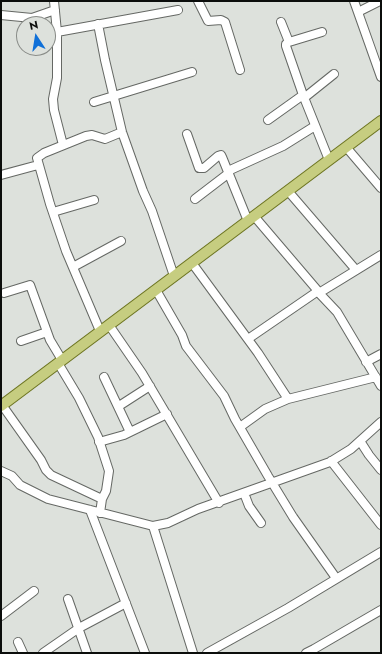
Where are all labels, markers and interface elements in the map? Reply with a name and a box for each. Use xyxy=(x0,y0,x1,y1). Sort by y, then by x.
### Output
north arrow xyxy=(16,16,56,56)
text: N xyxy=(28,17,40,34)

